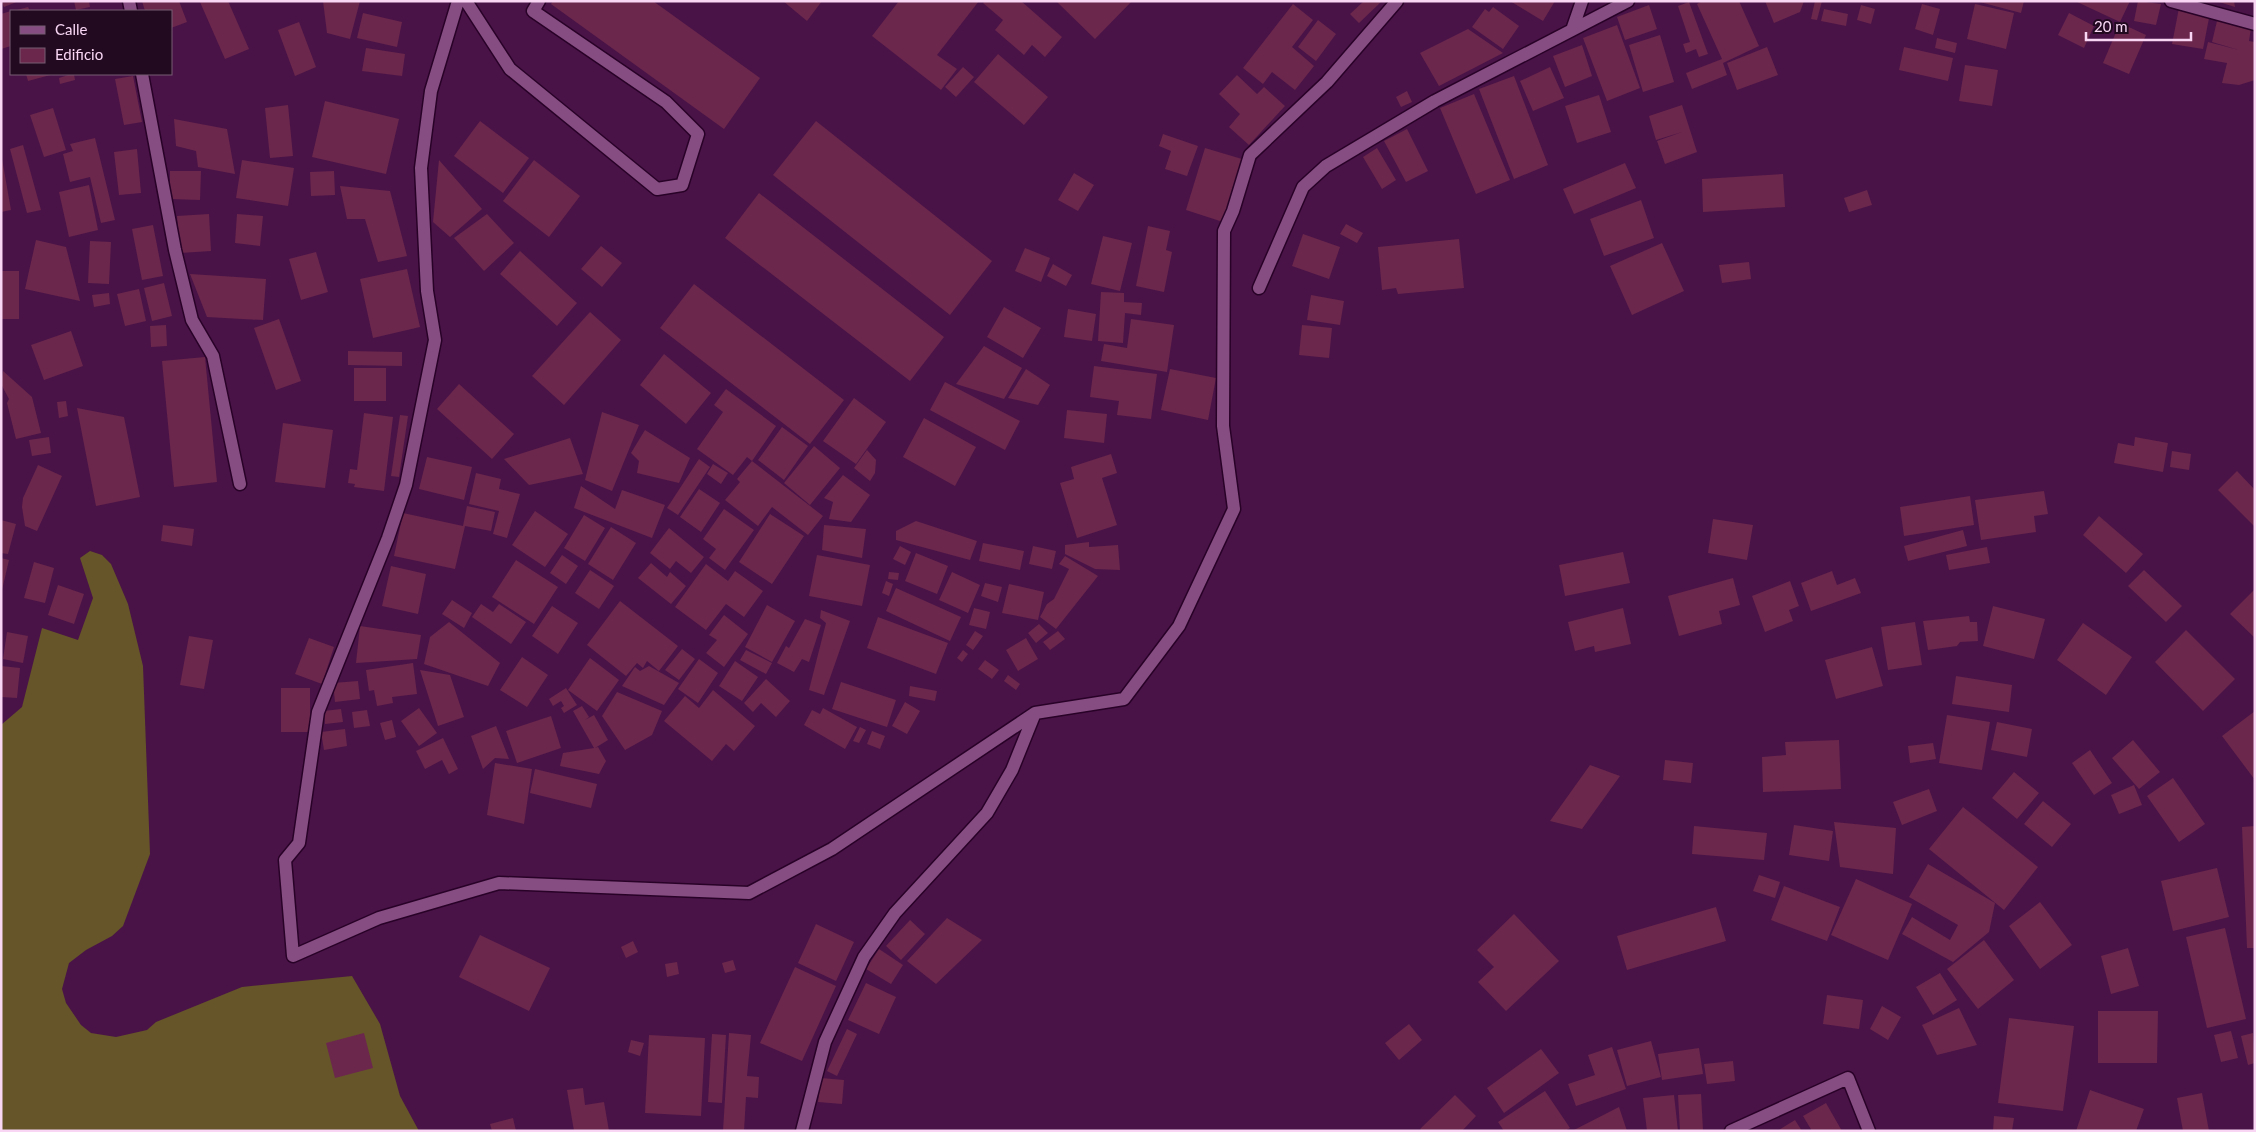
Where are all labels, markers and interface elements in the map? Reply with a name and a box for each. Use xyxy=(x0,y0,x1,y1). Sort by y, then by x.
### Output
legend xyxy=(10,10,172,75)
scale bar xyxy=(2086,10,2191,42)
text: 20 m xyxy=(2094,17,2128,35)
text: Calle xyxy=(55,20,88,38)
text: Edificio xyxy=(55,45,103,63)

